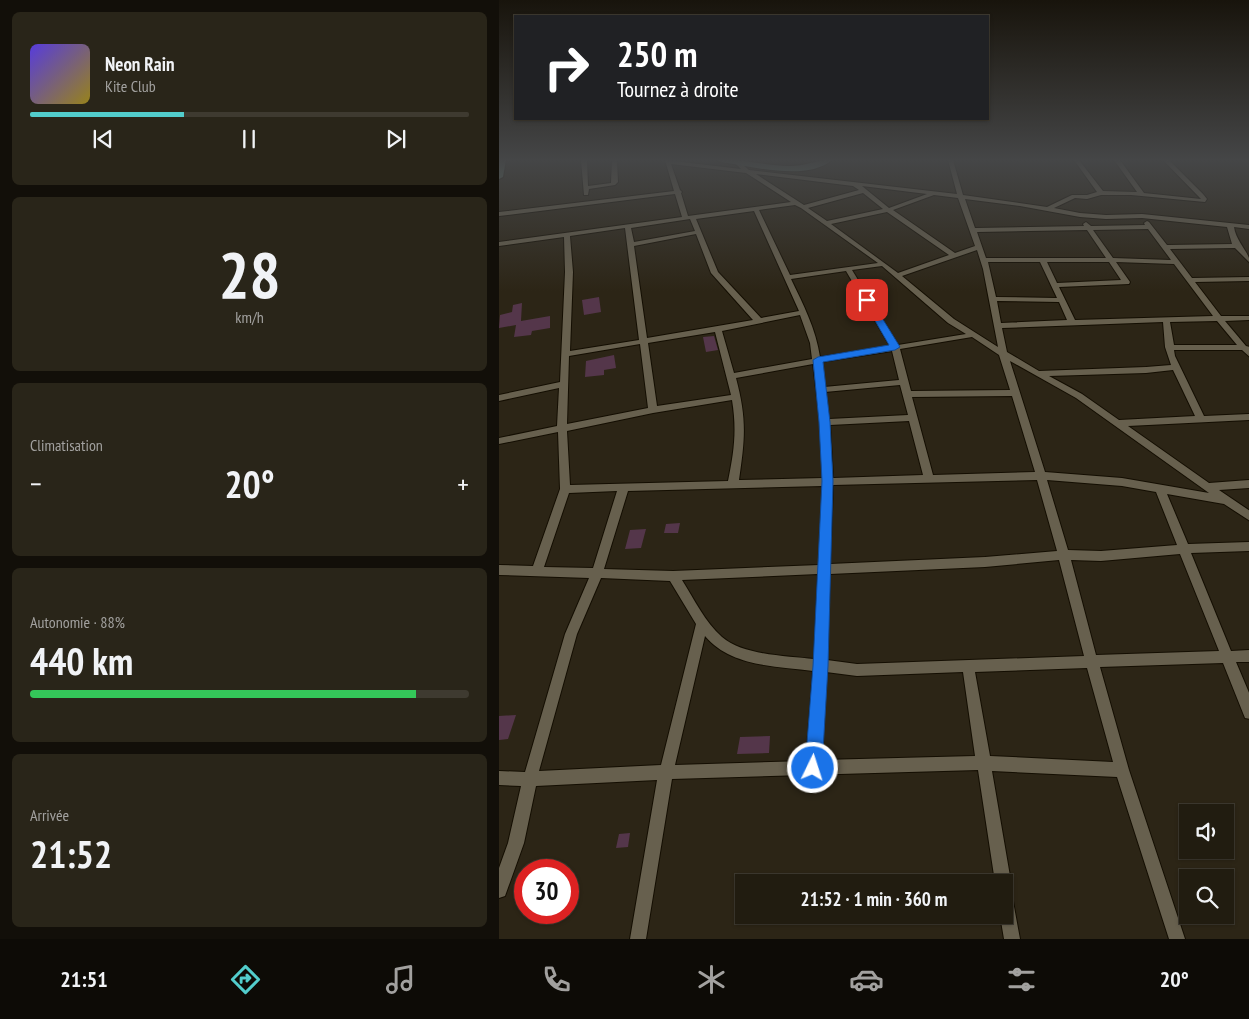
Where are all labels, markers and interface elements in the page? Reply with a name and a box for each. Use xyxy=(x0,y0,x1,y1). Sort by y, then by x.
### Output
text: 250 m xyxy=(617,31,698,77)
icon: right xyxy=(534,35,599,100)
text: Neon Rain xyxy=(105,52,174,76)
text: Tournez à droite xyxy=(617,75,739,103)
text: Kite Club xyxy=(105,76,156,96)
icon: previous xyxy=(89,125,117,153)
icon: pause xyxy=(235,125,263,153)
icon: next xyxy=(382,125,410,153)
text: 28 xyxy=(218,232,281,316)
pin xyxy=(846,279,888,321)
icon: arrive xyxy=(853,286,881,314)
text: km/h xyxy=(235,307,264,327)
text: Climatisation xyxy=(30,435,103,455)
text: 20° xyxy=(224,459,275,508)
text: − xyxy=(30,465,42,502)
text: + xyxy=(457,465,469,502)
text: Autonomie · 88% xyxy=(30,612,125,632)
text: 440 km xyxy=(30,636,133,685)
position arrow xyxy=(786,741,838,793)
map controls xyxy=(1179,804,1234,924)
button: sound xyxy=(1179,804,1234,859)
text: Arrivée xyxy=(30,805,69,825)
text: 21:52 xyxy=(30,829,112,878)
speed limit sign: 30 xyxy=(514,859,579,924)
button: search xyxy=(1179,869,1234,924)
text: 21:52 · 1 min · 360 m xyxy=(801,887,947,911)
icon: directions xyxy=(228,962,263,997)
icon: music xyxy=(383,962,418,997)
icon: phone xyxy=(539,962,574,997)
icon: climate xyxy=(694,962,729,997)
icon: car xyxy=(849,962,884,997)
icon: filters xyxy=(1004,962,1039,997)
text: 21:51 xyxy=(60,965,108,993)
text: 20° xyxy=(1160,965,1189,993)

